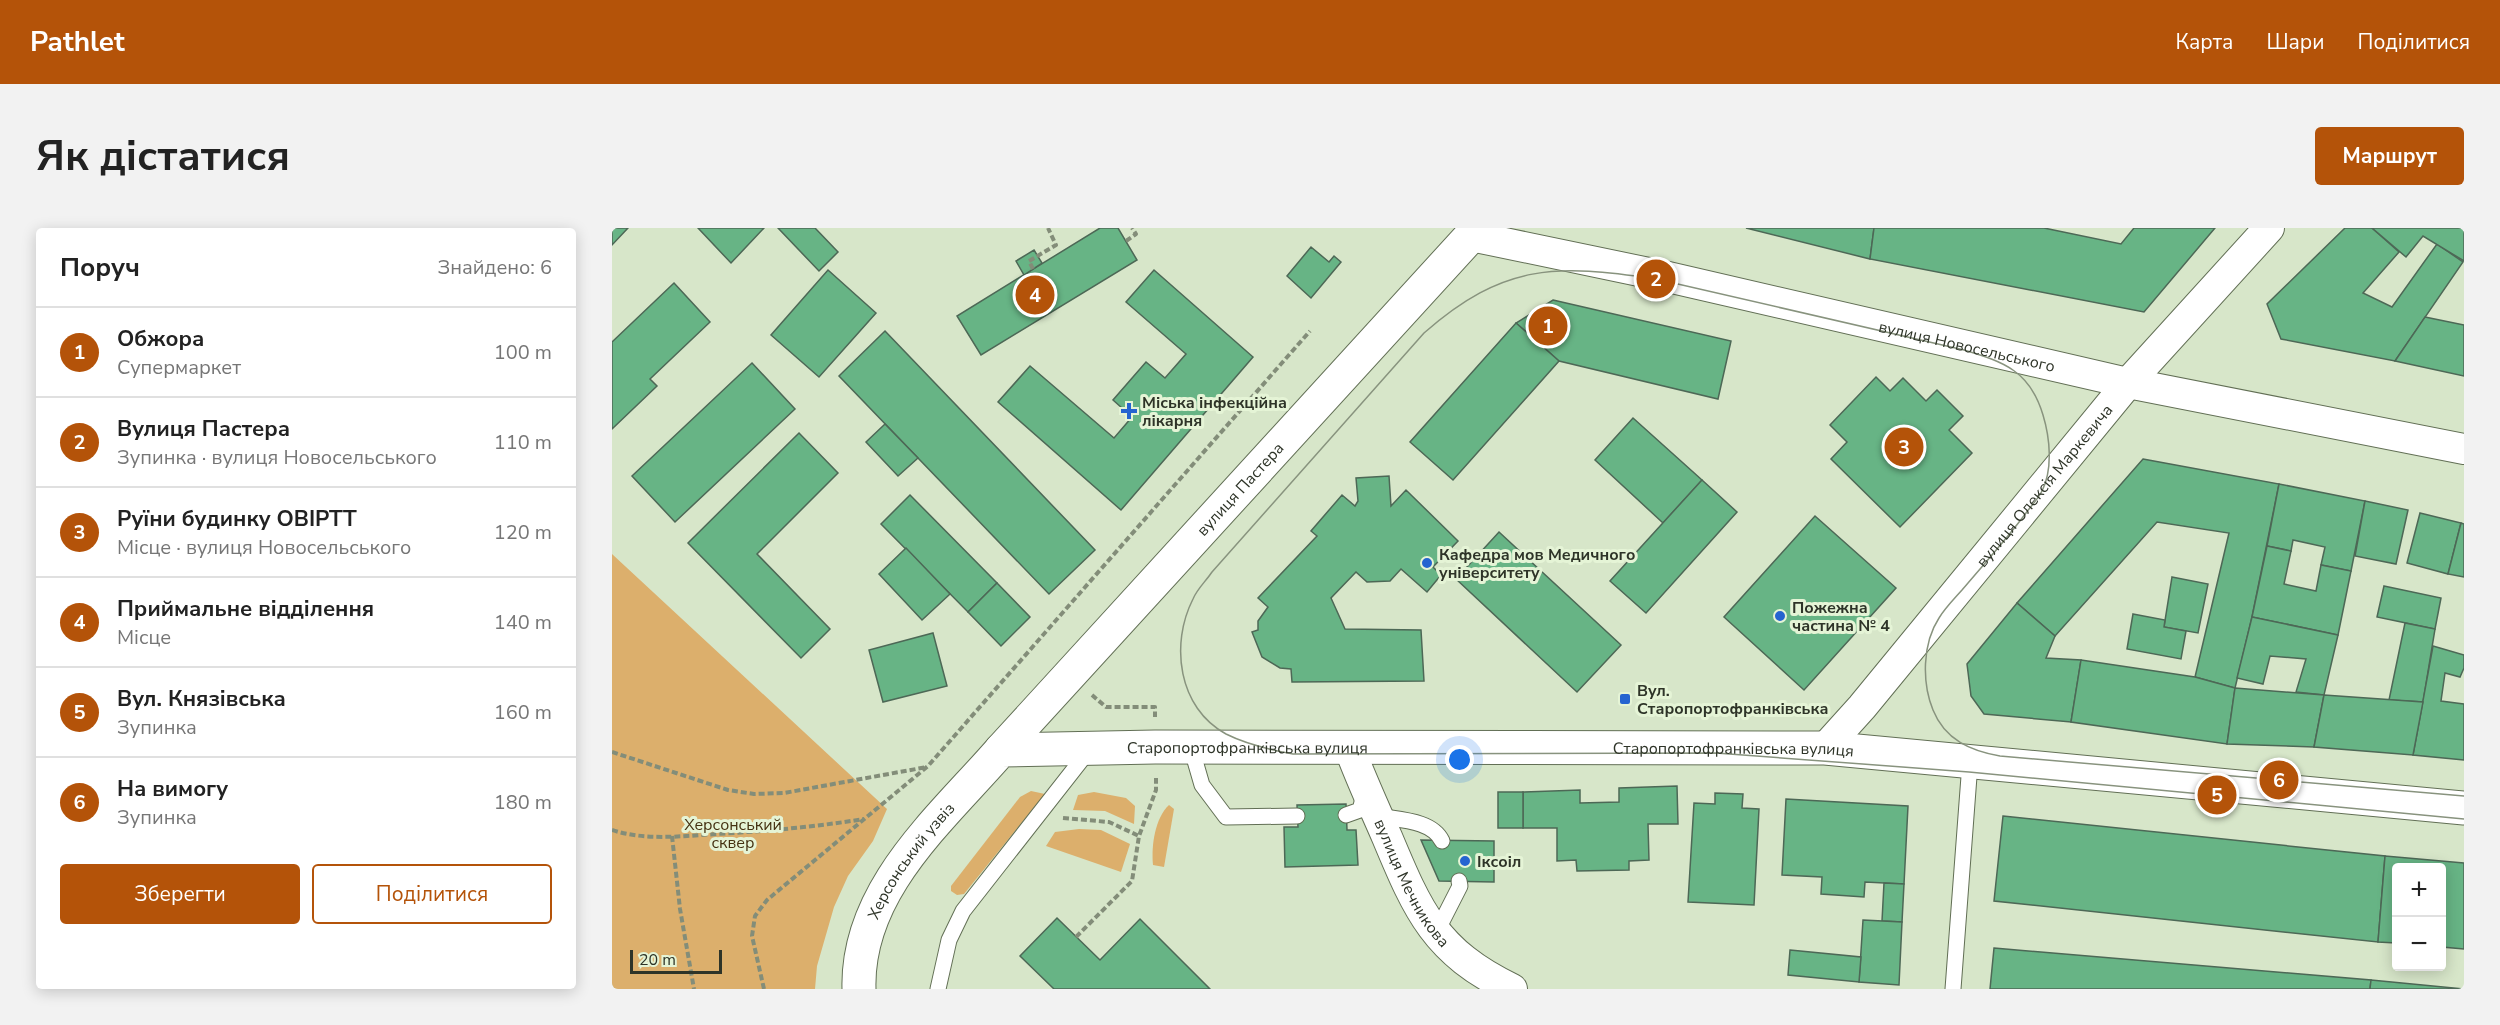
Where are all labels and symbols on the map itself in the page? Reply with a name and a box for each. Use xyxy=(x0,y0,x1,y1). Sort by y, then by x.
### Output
pin: 2 xyxy=(1636,256,1676,302)
pin: 4 xyxy=(1016,272,1054,318)
pin: 1 xyxy=(1528,304,1568,348)
street label: вулиця Новосельського xyxy=(1876,316,2057,378)
place label: Міська інфекційна лікарня xyxy=(1142,392,1287,432)
street label: вулиця Олексія Маркевича xyxy=(1971,400,2118,572)
marker: Міська інфекційна лікарня xyxy=(1120,402,1138,420)
pin: 3 xyxy=(1884,424,1924,470)
street label: вулиця Пастера xyxy=(1192,438,1289,541)
place label: Кафедра мов Медичного університету xyxy=(1439,544,1635,584)
marker: Кафедра мов Медичного університету xyxy=(1420,556,1434,570)
place label: Пожежна частина № 4 xyxy=(1792,597,1890,637)
marker: Пожежна частина № 4 xyxy=(1773,609,1787,623)
place label: Вул. Старопортофранківська xyxy=(1637,680,1828,720)
marker: Вул. Старопортофранківська xyxy=(1618,692,1632,706)
street label: Старопортофранківська вулиця xyxy=(1127,737,1368,760)
street label: Старопортофранківська вулиця xyxy=(1613,738,1855,763)
your location xyxy=(1445,745,1474,774)
pin: 6 xyxy=(2260,758,2298,802)
pin: 5 xyxy=(2198,772,2236,818)
street label: Херсонський узвіз xyxy=(863,798,960,923)
park label: Херсонський сквер xyxy=(684,814,782,854)
street label: вулиця Мечникова xyxy=(1368,816,1454,952)
place label: Iксоiл xyxy=(1477,851,1521,873)
marker: Iксоiл xyxy=(1458,854,1472,868)
scale bar xyxy=(630,947,722,974)

